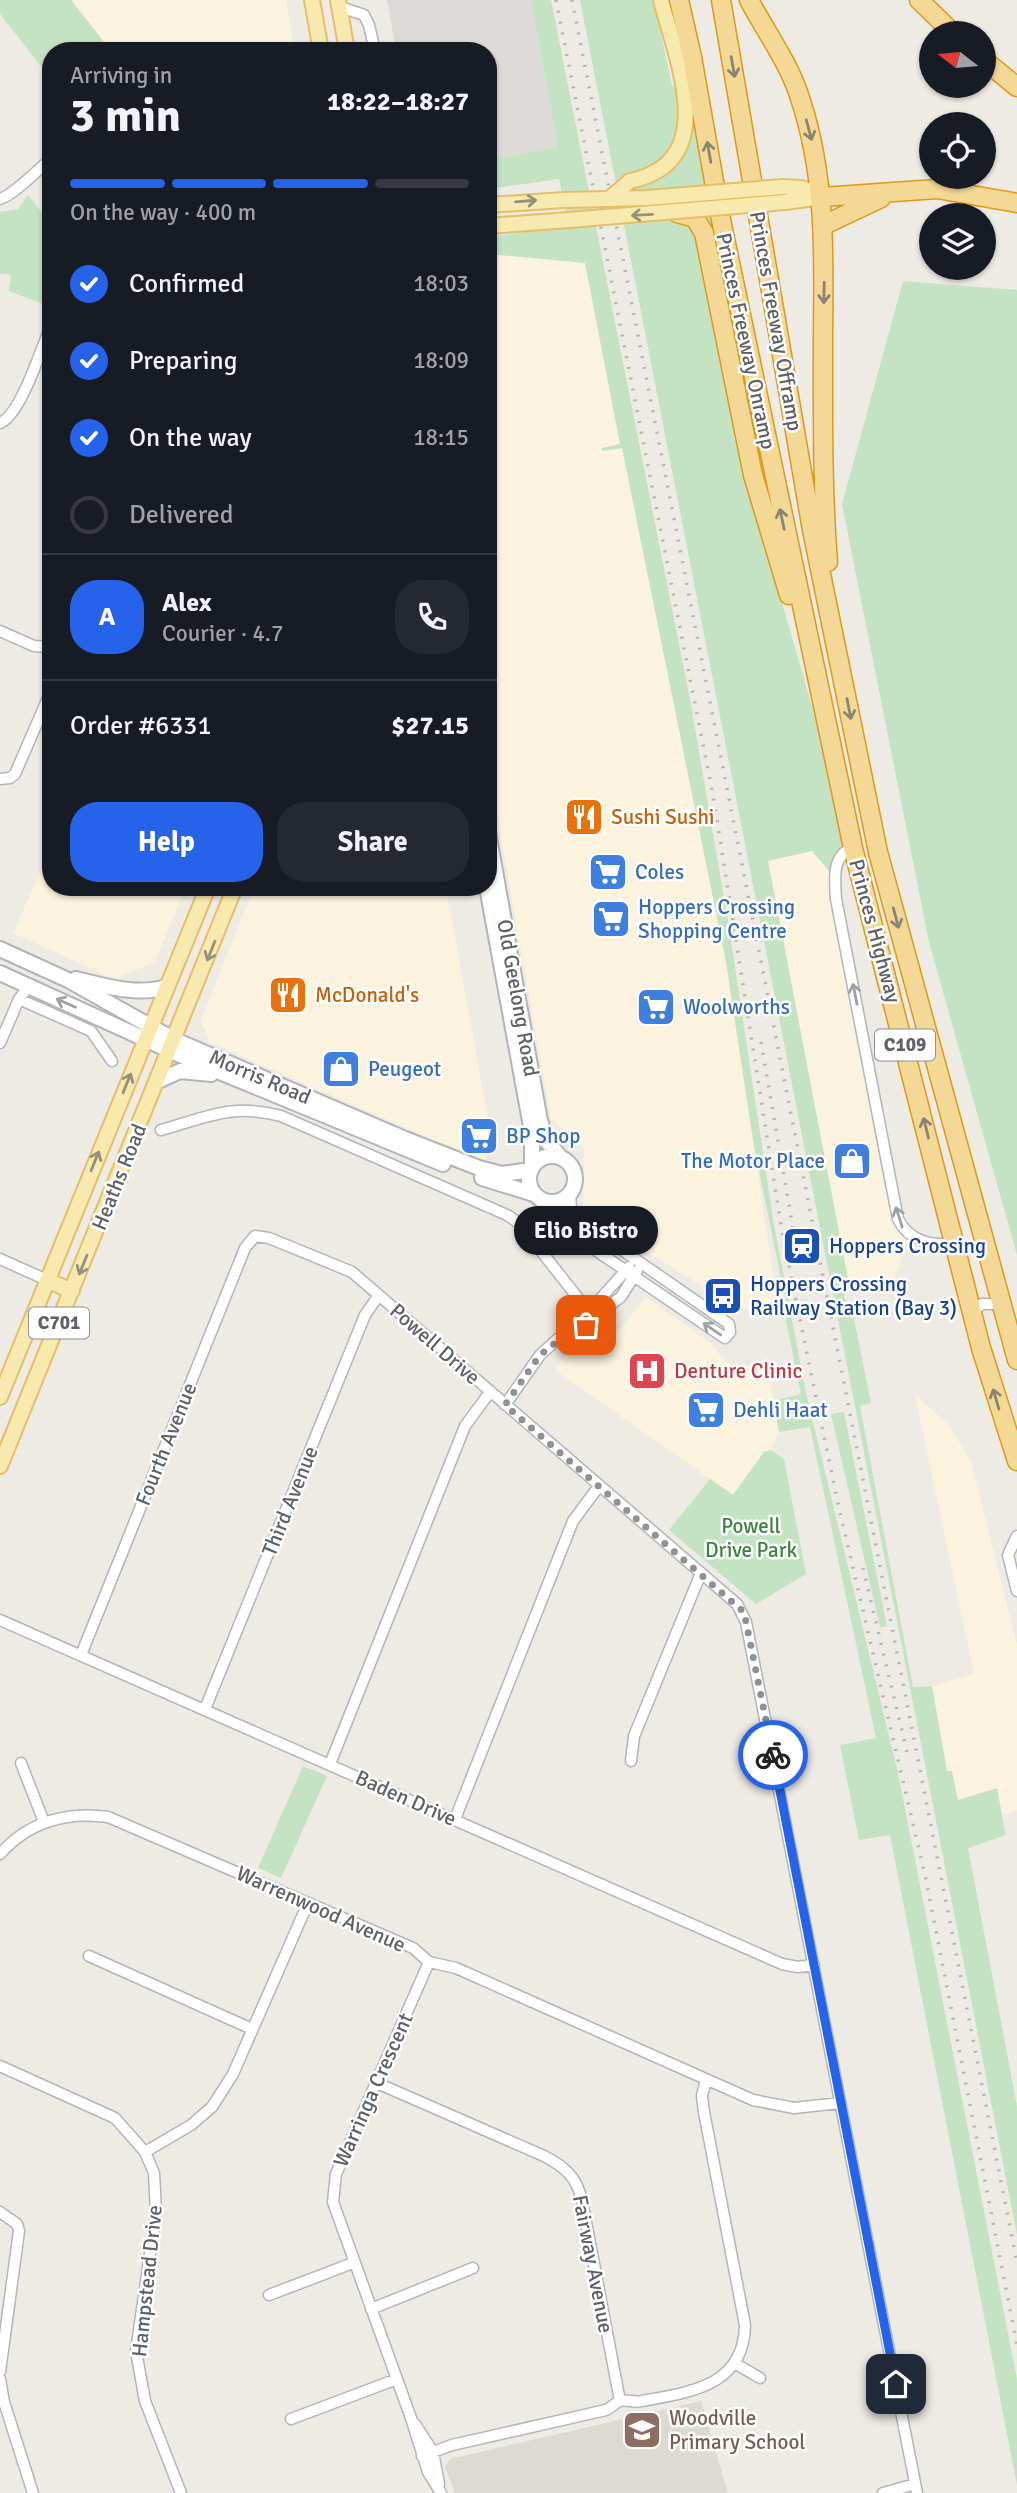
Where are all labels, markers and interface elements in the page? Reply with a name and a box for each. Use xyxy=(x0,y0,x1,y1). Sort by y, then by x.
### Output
north arrow xyxy=(919,21,996,98)
map controls xyxy=(919,21,996,280)
one-way arrow xyxy=(727,55,740,78)
text: Arriving in xyxy=(70,61,172,90)
text: 18:22–18:27 xyxy=(327,86,469,118)
text: 3 min xyxy=(70,88,181,144)
button: locate xyxy=(919,112,996,189)
one-way arrow xyxy=(803,119,816,141)
one-way arrow xyxy=(702,141,715,164)
one-way arrow xyxy=(514,194,537,207)
text: On the way · 400 m xyxy=(70,198,256,227)
button: layers xyxy=(919,203,996,280)
one-way arrow xyxy=(630,208,653,221)
street label: Princes Freeway Offramp xyxy=(744,209,808,433)
street label: Princes Freeway Onramp xyxy=(710,230,782,452)
icon: check xyxy=(70,265,108,303)
text: Confirmed xyxy=(129,268,244,300)
text: 18:03 xyxy=(413,269,469,298)
one-way arrow xyxy=(817,282,831,305)
icon: check xyxy=(70,342,108,380)
text: Preparing xyxy=(129,345,237,377)
text: 18:09 xyxy=(413,346,469,375)
icon: check xyxy=(70,419,108,457)
text: On the way xyxy=(129,422,252,454)
text: 18:15 xyxy=(413,423,469,452)
text: Delivered xyxy=(129,499,234,531)
one-way arrow xyxy=(775,508,789,531)
button: phone xyxy=(395,580,469,654)
text: Alex xyxy=(162,587,212,619)
text: A xyxy=(99,601,115,633)
text: Courier · 4.7 xyxy=(162,619,283,648)
one-way arrow xyxy=(843,697,856,720)
text: Order #6331 xyxy=(70,710,211,742)
text: $27.15 xyxy=(391,710,469,742)
restaurant icon: Sushi Sushi xyxy=(563,796,605,838)
button: Help xyxy=(70,802,263,882)
button: Share xyxy=(277,802,469,882)
place label: Sushi Sushi xyxy=(611,804,715,830)
supermarket icon: Coles xyxy=(587,851,629,893)
street label: Princes Highway xyxy=(843,856,907,1006)
place label: Coles xyxy=(635,859,684,885)
place label: Hoppers Crossing Shopping Centre xyxy=(638,894,795,944)
supermarket icon: Hoppers Crossing Shopping Centre xyxy=(590,898,632,940)
one-way arrow xyxy=(890,907,903,929)
street label: Old Geelong Road xyxy=(491,917,545,1079)
one-way arrow xyxy=(203,940,216,961)
restaurant icon: McDonald's xyxy=(267,974,309,1016)
place label: McDonald's xyxy=(315,982,419,1008)
one-way arrow xyxy=(847,983,861,1006)
supermarket icon: Woolworths xyxy=(635,986,677,1028)
place label: Woolworths xyxy=(683,994,790,1020)
one-way arrow xyxy=(56,996,77,1009)
road number: C109 xyxy=(875,1030,935,1060)
street label: Morris Road xyxy=(205,1044,315,1110)
shop icon: Peugeot xyxy=(320,1048,362,1090)
place label: Peugeot xyxy=(368,1056,441,1082)
one-way arrow xyxy=(121,1072,134,1094)
supermarket icon: BP Shop xyxy=(458,1115,500,1157)
one-way arrow xyxy=(919,1117,932,1140)
street label: Heaths Road xyxy=(86,1120,152,1234)
place label: BP Shop xyxy=(506,1123,580,1149)
shop icon: The Motor Place xyxy=(831,1140,873,1182)
place label: The Motor Place xyxy=(681,1148,825,1174)
one-way arrow xyxy=(89,1151,102,1172)
callout: Elio Bistro xyxy=(514,1206,658,1255)
one-way arrow xyxy=(892,1206,905,1228)
text: Elio Bistro xyxy=(534,1216,638,1245)
station icon: Hoppers Crossing xyxy=(781,1225,823,1267)
place label: Hoppers Crossing xyxy=(829,1233,986,1259)
one-way arrow xyxy=(76,1253,89,1275)
place label: Hoppers Crossing Railway Station (Bay 3) xyxy=(750,1271,957,1321)
bus stop icon: Hoppers Crossing Railway Station (Bay 3) xyxy=(702,1275,744,1317)
pin xyxy=(556,1295,616,1355)
street label: Powell Drive xyxy=(385,1298,485,1390)
icon: bag xyxy=(567,1306,605,1344)
road number: C701 xyxy=(29,1308,89,1338)
one-way arrow xyxy=(703,1322,722,1336)
hospital icon: Denture Clinic xyxy=(626,1350,668,1392)
place label: Denture Clinic xyxy=(674,1358,802,1384)
street label: Fourth Avenue xyxy=(130,1379,202,1509)
one-way arrow xyxy=(988,1388,1001,1410)
supermarket icon: Dehli Haat xyxy=(685,1389,727,1431)
place label: Dehli Haat xyxy=(733,1397,828,1423)
street label: Third Avenue xyxy=(256,1442,324,1560)
park label: Powell Drive Park xyxy=(705,1513,797,1563)
courier xyxy=(738,1720,808,1790)
icon: bike xyxy=(754,1736,792,1774)
street label: Baden Drive xyxy=(351,1764,461,1832)
street label: Warrenwood Avenue xyxy=(232,1860,410,1958)
street label: Warringa Crescent xyxy=(327,2009,419,2171)
street label: Fairway Avenue xyxy=(567,2193,619,2335)
street label: Hampstead Drive xyxy=(126,2204,168,2358)
pin xyxy=(866,2354,926,2414)
icon: home xyxy=(877,2365,915,2403)
place label: Woodville Primary School xyxy=(669,2405,805,2455)
school or university icon: Woodville Primary School xyxy=(621,2409,663,2451)

